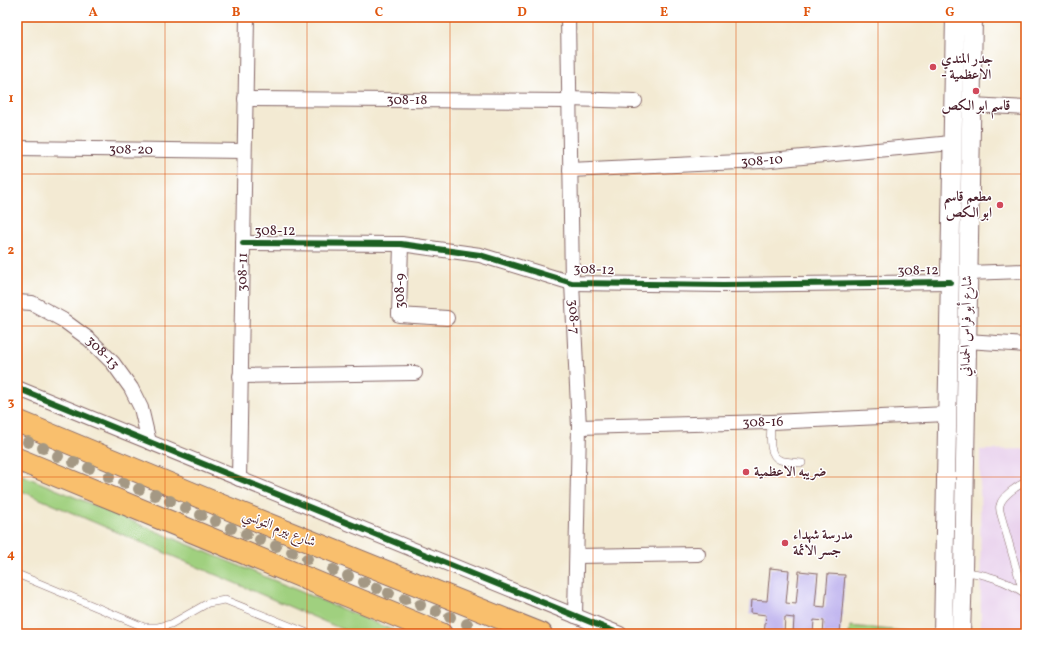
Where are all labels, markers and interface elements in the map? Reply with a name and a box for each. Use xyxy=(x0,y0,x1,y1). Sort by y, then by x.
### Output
text: A xyxy=(88,4,98,22)
text: B xyxy=(232,4,241,22)
text: C xyxy=(375,4,383,22)
text: D xyxy=(517,4,527,22)
text: E xyxy=(660,4,668,22)
text: F xyxy=(803,4,811,22)
text: G xyxy=(945,4,955,22)
place label: جدر المندي - الاعظمية xyxy=(941,50,994,85)
marker: جدر المندي - الاعظمية xyxy=(928,62,938,72)
marker: قاسم ابو الكص xyxy=(971,86,981,96)
text: 1 xyxy=(8,90,14,108)
street label: 308-18 xyxy=(386,90,428,110)
place label: قاسم ابو الكص xyxy=(941,97,1011,119)
street label: 308-20 xyxy=(109,140,153,159)
street label: 308-10 xyxy=(740,149,784,171)
place label: مطعم قاسم ابو الكص xyxy=(944,188,992,223)
marker: مطعم قاسم ابو الكص xyxy=(995,200,1005,210)
street label: 308-12 xyxy=(254,222,296,241)
text: 2 xyxy=(8,242,15,260)
street label: 308-11 xyxy=(233,252,252,292)
street label: 308-12 xyxy=(573,260,615,280)
street label: 308-12 xyxy=(897,261,939,281)
street label: 308-9 xyxy=(391,273,410,309)
street label: شارع أبو فراس الحمداني xyxy=(955,275,978,377)
street label: 308-7 xyxy=(563,299,584,335)
street label: 308-13 xyxy=(82,332,124,373)
text: 3 xyxy=(8,394,15,412)
street label: 308-16 xyxy=(742,412,784,432)
place label: ضريبه الاعظمية xyxy=(754,463,827,482)
marker: ضريبه الاعظمية xyxy=(741,467,751,477)
street label: شارع بيرم التونسي xyxy=(238,506,319,555)
place label: مدرسة شهداء جسر الائمة xyxy=(793,526,853,561)
marker: مدرسة شهداء جسر الائمة xyxy=(780,538,790,548)
text: 4 xyxy=(7,546,15,564)

